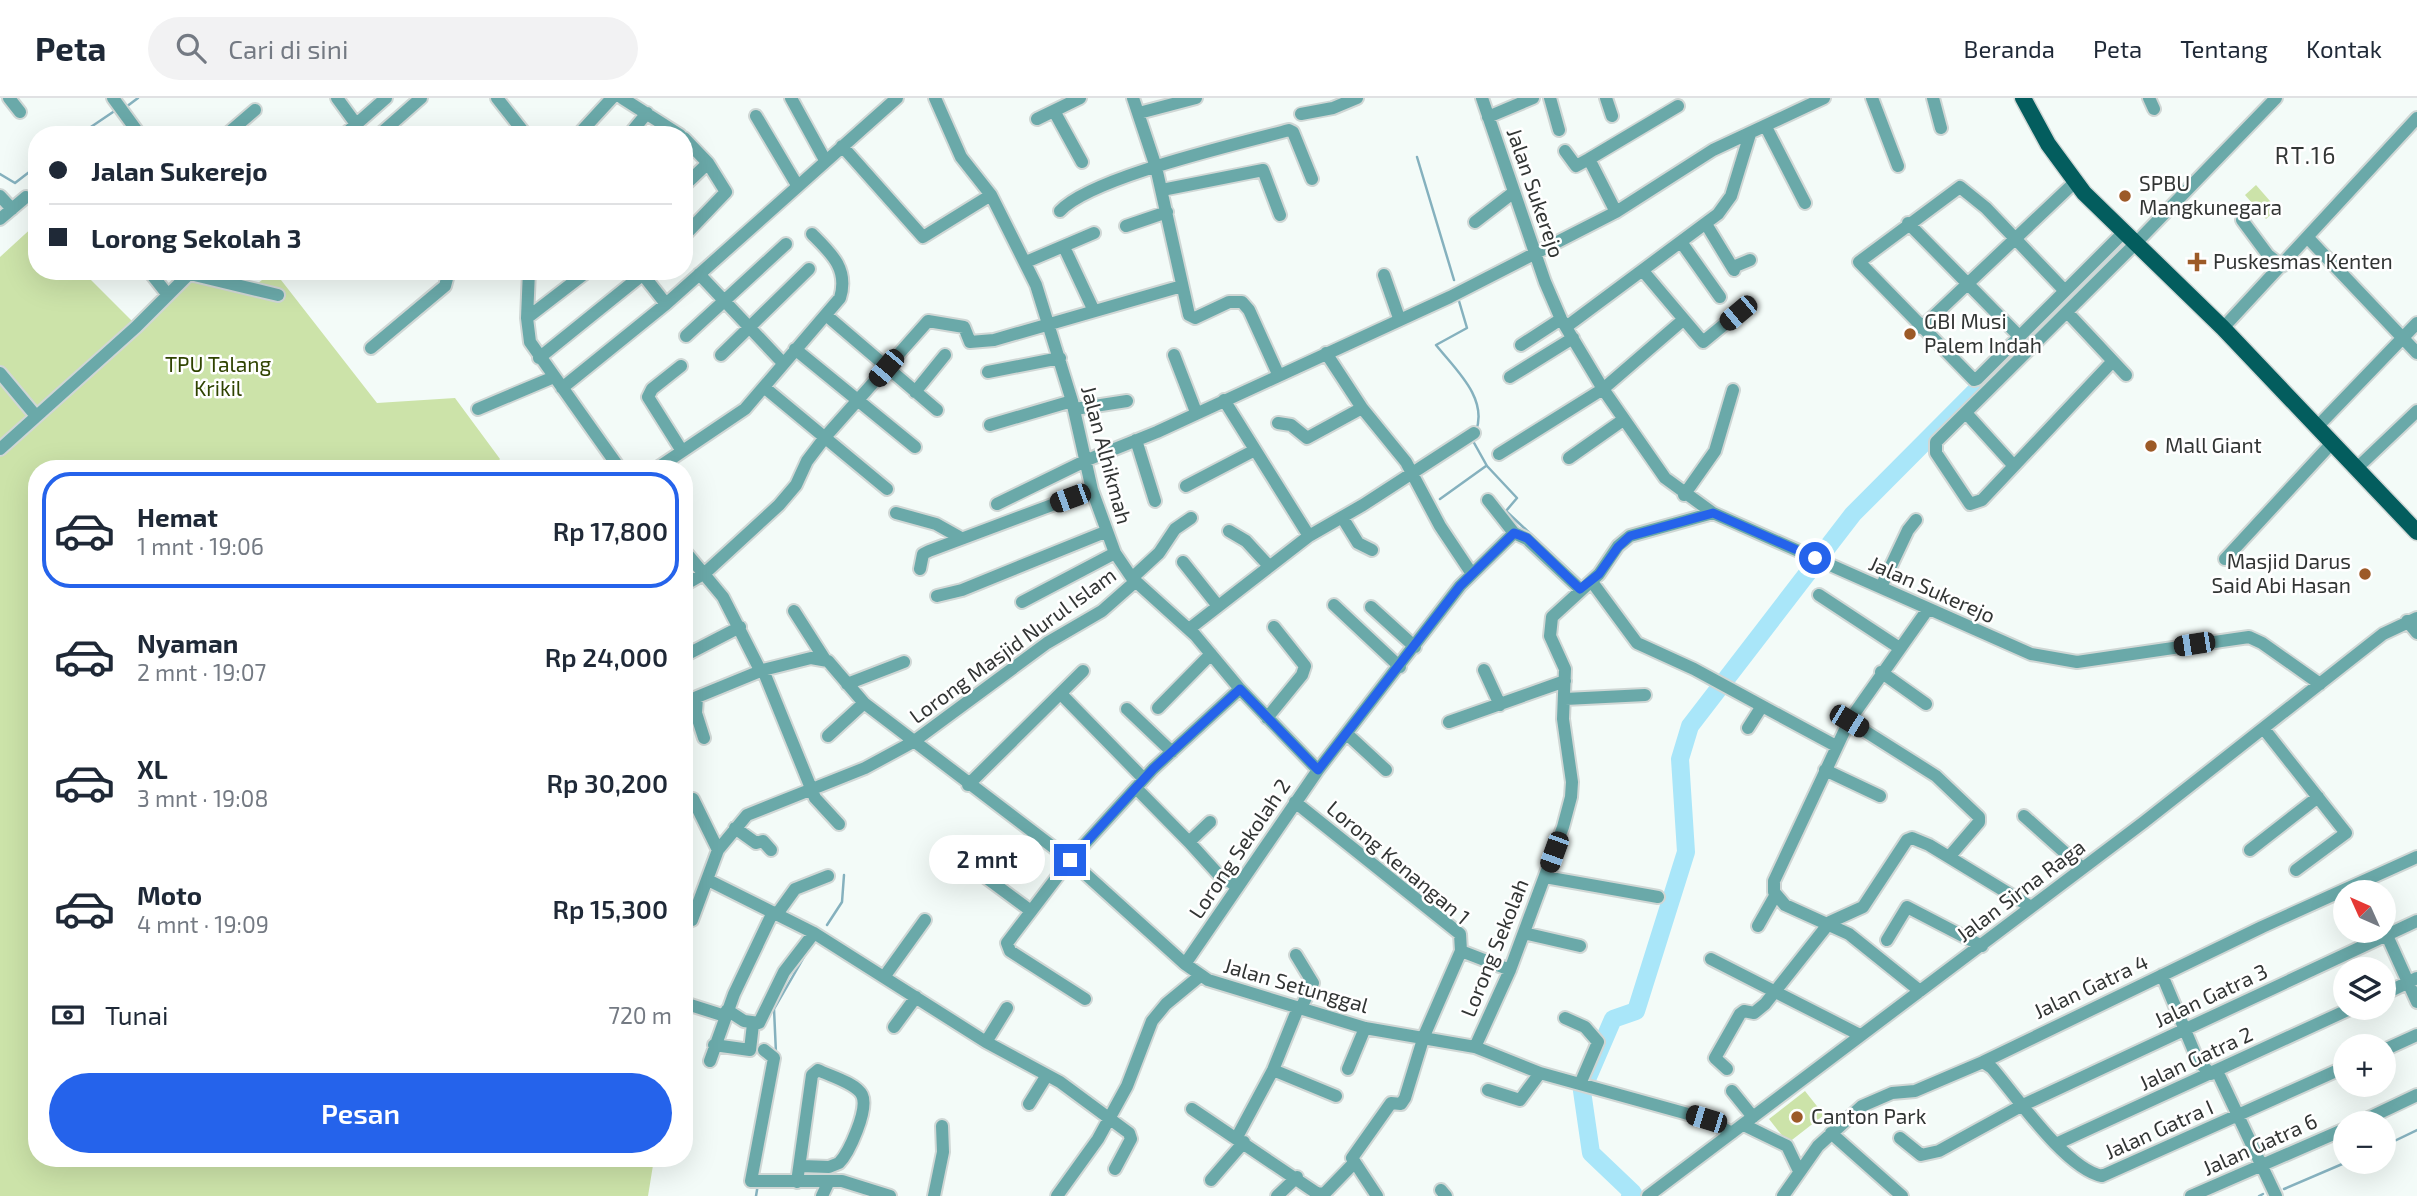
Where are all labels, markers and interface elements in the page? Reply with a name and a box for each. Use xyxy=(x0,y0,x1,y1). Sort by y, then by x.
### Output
search box xyxy=(148,17,638,80)
text: Peta xyxy=(35,28,106,68)
icon: search xyxy=(172,29,210,67)
text: Cari di sini xyxy=(228,33,348,64)
text: Beranda xyxy=(1964,34,2055,63)
text: Peta xyxy=(2093,34,2142,63)
text: Tentang xyxy=(2180,34,2268,63)
text: Kontak xyxy=(2306,34,2382,63)
street label: Jalan Sukerejo xyxy=(1502,124,1570,261)
district label: RT.16 xyxy=(2275,141,2337,169)
text: Jalan Sukerejo xyxy=(91,155,268,186)
place label: SPBU Mangkunegara xyxy=(2139,170,2282,219)
marker: SPBU Mangkunegara xyxy=(2117,188,2133,204)
text: Lorong Sekolah 3 xyxy=(91,222,301,253)
place label: Puskesmas Kenten xyxy=(2213,248,2393,273)
marker: Puskesmas Kenten xyxy=(2187,252,2207,272)
car xyxy=(1716,291,1761,335)
place label: GBI Musi Palem Indah xyxy=(1924,308,2042,357)
marker: GBI Musi Palem Indah xyxy=(1902,326,1918,342)
car xyxy=(865,345,908,391)
park label: TPU Talang Krikil xyxy=(165,351,271,400)
street label: Jalan Alhikmah xyxy=(1077,383,1138,527)
place label: Mall Giant xyxy=(2165,432,2262,457)
marker: Mall Giant xyxy=(2143,438,2159,454)
car xyxy=(1047,481,1094,515)
icon: car xyxy=(53,499,116,562)
text: Hemat xyxy=(137,501,218,532)
text: Rp 17,800 xyxy=(553,515,668,546)
text: 1 mnt · 19:06 xyxy=(137,532,264,560)
route start xyxy=(1799,542,1831,574)
place label: Masjid Darus Said Abi Hasan xyxy=(2211,548,2351,597)
street label: Jalan Sukerejo xyxy=(1865,550,2000,628)
street label: Lorong Masjid Nurul Islam xyxy=(904,561,1121,729)
marker: Masjid Darus Said Abi Hasan xyxy=(2357,566,2373,582)
icon: car xyxy=(53,625,116,688)
text: Nyaman xyxy=(137,627,238,658)
car xyxy=(2172,630,2217,658)
text: Rp 24,000 xyxy=(545,641,668,672)
text: 2 mnt · 19:07 xyxy=(137,658,266,686)
car xyxy=(1826,701,1873,741)
icon: car xyxy=(53,751,116,814)
text: XL xyxy=(137,753,168,784)
text: Rp 30,200 xyxy=(546,767,668,798)
street label: Lorong Sekolah 2 xyxy=(1183,774,1295,923)
text: 3 mnt · 19:08 xyxy=(137,784,268,812)
street label: Lorong Kenangan 1 xyxy=(1322,795,1476,929)
car xyxy=(1537,829,1572,875)
street label: Jalan Sirna Raga xyxy=(1951,833,2089,946)
callout: 2 mnt xyxy=(930,836,1046,884)
route end xyxy=(1054,844,1086,876)
text: 2 mnt xyxy=(956,845,1018,873)
street label: Lorong Sekolah xyxy=(1455,875,1533,1020)
icon: car xyxy=(53,877,116,940)
text: Moto xyxy=(137,879,202,910)
north arrow xyxy=(2333,880,2396,943)
map controls xyxy=(2333,880,2396,1174)
text: Rp 15,300 xyxy=(552,893,668,924)
text: 4 mnt · 19:09 xyxy=(137,910,269,938)
street label: Jalan Gatra 4 xyxy=(2029,948,2152,1023)
street label: Jalan Setunggal xyxy=(1221,952,1373,1017)
street label: Jalan Gatra 3 xyxy=(2150,957,2271,1032)
button: layers xyxy=(2333,957,2396,1020)
icon: cash xyxy=(49,996,87,1034)
text: Tunai xyxy=(105,999,168,1030)
text: 720 m xyxy=(608,1001,672,1029)
street label: Jalan Gatra 2 xyxy=(2135,1020,2256,1095)
button: + xyxy=(2333,1034,2396,1097)
button: Pesan xyxy=(49,1073,672,1153)
street label: Jalan Gatra I xyxy=(2100,1094,2217,1164)
car xyxy=(1683,1103,1730,1135)
place label: Canton Park xyxy=(1811,1103,1927,1128)
street label: Jalan Gatra 6 xyxy=(2198,1107,2321,1180)
marker: Canton Park xyxy=(1789,1109,1805,1125)
button: − xyxy=(2333,1111,2396,1174)

